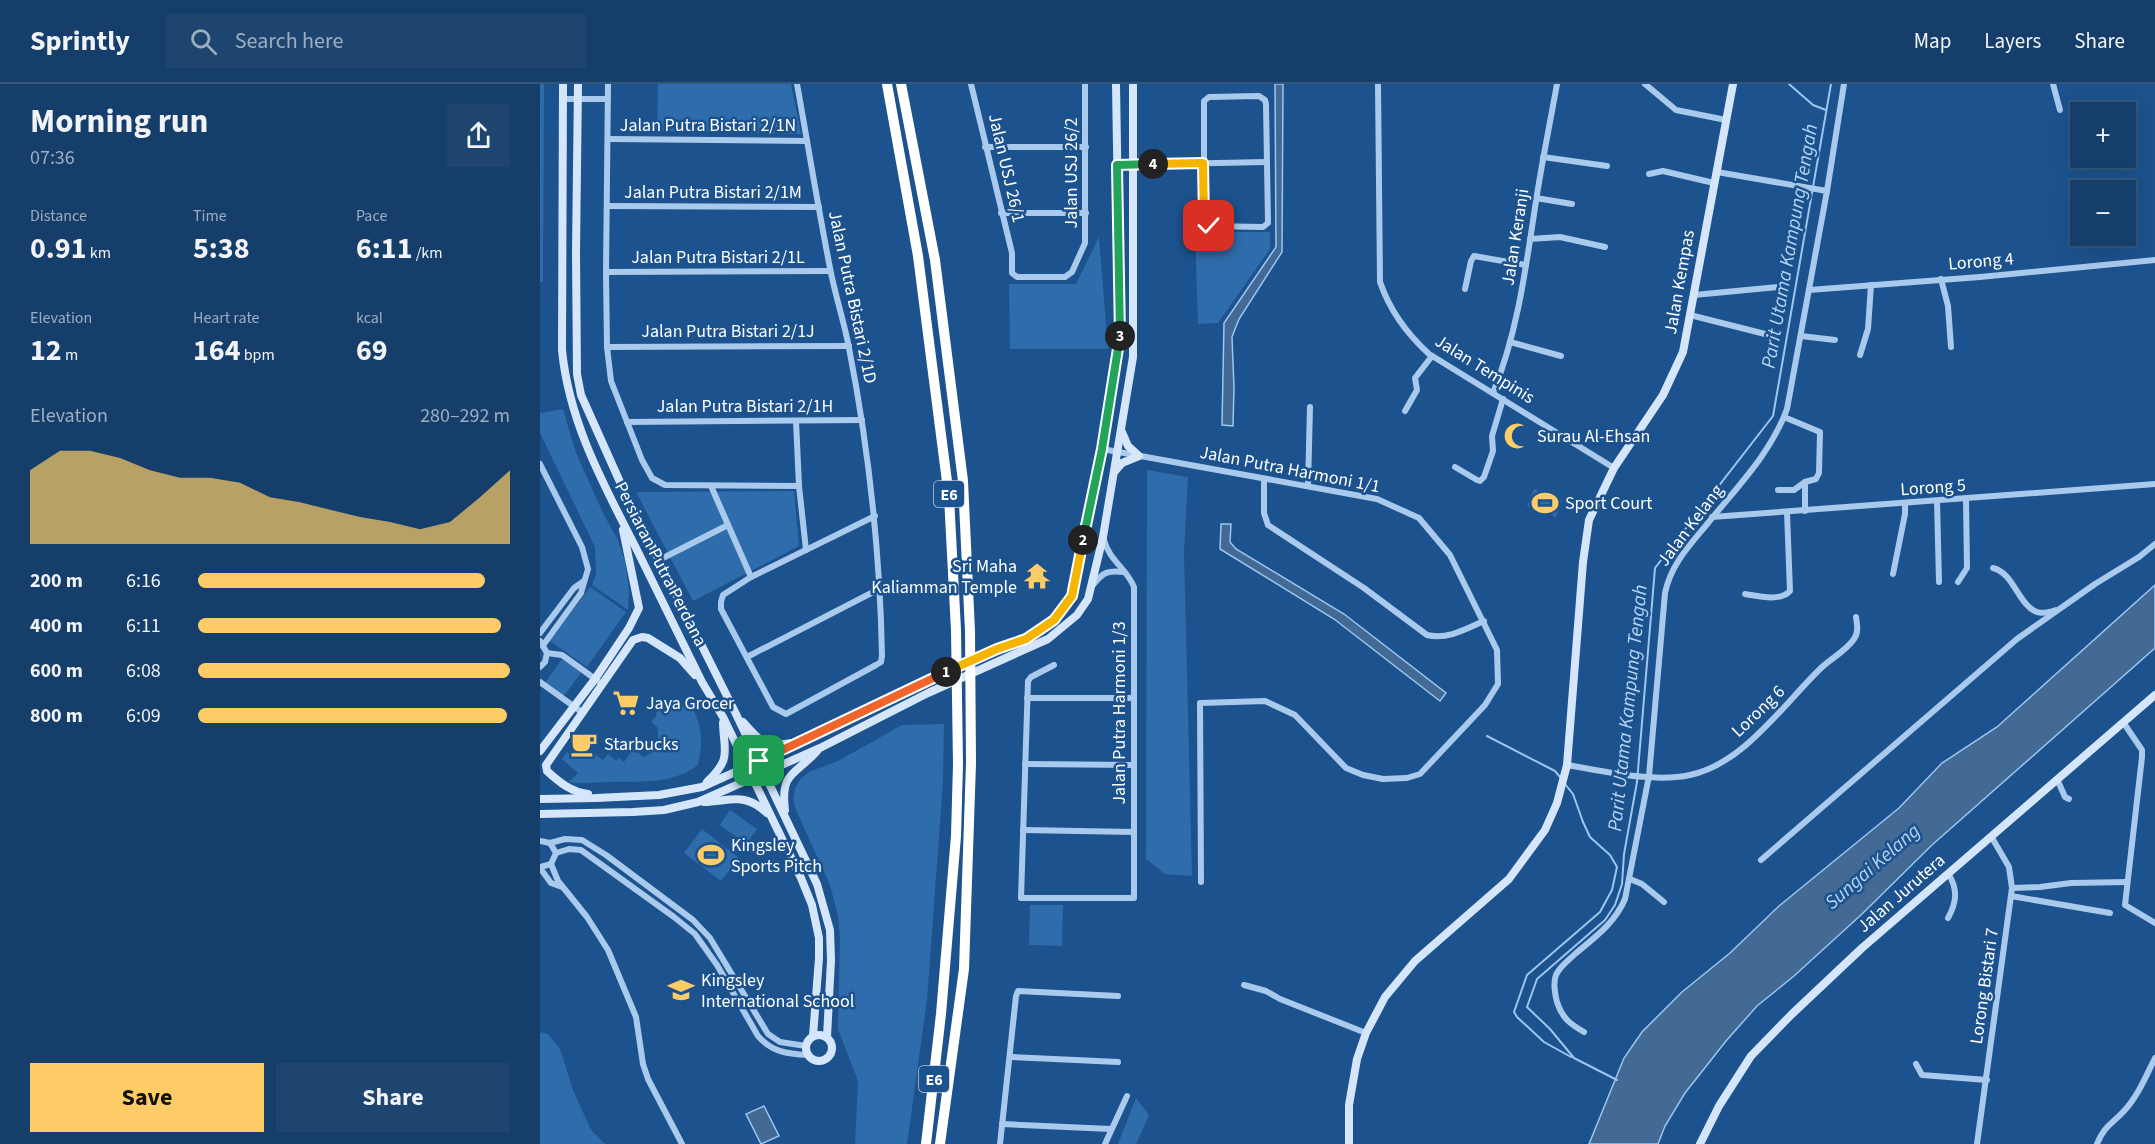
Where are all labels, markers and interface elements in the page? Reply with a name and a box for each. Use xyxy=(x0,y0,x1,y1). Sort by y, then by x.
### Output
search box xyxy=(166,14,586,68)
text: Sprintly xyxy=(30,21,130,61)
icon: search xyxy=(187,25,220,58)
text: Search here xyxy=(235,25,343,57)
text: Map xyxy=(1914,26,1951,56)
text: Layers xyxy=(1984,26,2041,56)
text: Share xyxy=(2074,26,2125,56)
text: Morning run xyxy=(30,98,208,145)
map controls xyxy=(2070,102,2136,246)
button: + xyxy=(2070,102,2136,168)
button: share xyxy=(447,104,510,167)
street label: Jalan USJ 26/1 xyxy=(982,111,1031,225)
street label: Jalan Putra Bistari 2/1N xyxy=(620,113,796,138)
street label: Jalan USJ 26/2 xyxy=(1059,117,1084,228)
water label: Parit Utama Kampung Tengah xyxy=(1755,122,1825,371)
text: 07:36 xyxy=(30,144,75,172)
pin: 4 xyxy=(1138,149,1168,179)
text: 4 xyxy=(1149,153,1157,175)
street label: Jalan Putra Bistari 2/1M xyxy=(624,180,802,205)
button: − xyxy=(2070,180,2136,246)
street label: Jalan Keranji xyxy=(1496,187,1535,287)
pin xyxy=(1183,200,1234,251)
text: Distance xyxy=(30,205,87,227)
text: Time xyxy=(193,205,227,227)
text: Pace xyxy=(356,205,387,227)
street label: Jalan Putra Bistari 2/1D xyxy=(822,208,883,386)
icon: check xyxy=(1192,209,1225,242)
text: 0.91 xyxy=(30,227,87,270)
text: 5:38 xyxy=(193,227,250,270)
text: 6:11 xyxy=(356,227,413,270)
street label: Jalan Kempas xyxy=(1658,228,1701,336)
text: km xyxy=(87,242,111,264)
text: /km xyxy=(413,242,443,264)
street label: Jalan Putra Bistari 2/1L xyxy=(631,245,805,270)
street label: Lorong 4 xyxy=(1947,246,2015,277)
text: Elevation xyxy=(30,307,92,329)
text: Heart rate xyxy=(193,307,260,329)
text: kcal xyxy=(356,307,383,329)
street label: Jalan Putra Bistari 2/1J xyxy=(641,319,815,344)
pin: 3 xyxy=(1105,321,1135,351)
text: 3 xyxy=(1116,325,1124,347)
text: 12 xyxy=(30,329,62,372)
text: 164 xyxy=(193,329,241,372)
text: 69 xyxy=(356,329,388,372)
street label: Jalan Tempinis xyxy=(1430,329,1539,410)
text: m xyxy=(62,344,78,366)
text: bpm xyxy=(241,344,275,366)
street label: Jalan Putra Bistari 2/1H xyxy=(657,394,833,419)
text: Elevation xyxy=(30,402,108,430)
text: 280–292 m xyxy=(420,402,510,430)
mosque icon: Surau Al-Ehsan xyxy=(1502,421,1532,451)
place label: Surau Al-Ehsan xyxy=(1537,424,1650,449)
street label: Jalan Putra Harmoni 1/1 xyxy=(1198,440,1382,499)
street label: Lorong 5 xyxy=(1899,473,1967,502)
street label: Persiaran Putra Perdana xyxy=(608,478,713,651)
street label: Jalan Kelang xyxy=(1651,479,1729,571)
road number: E6 xyxy=(934,481,964,507)
sports icon: Sport Court xyxy=(1530,488,1560,518)
place label: Sport Court xyxy=(1565,491,1652,516)
pin: 2 xyxy=(1068,525,1098,555)
text: 2 xyxy=(1079,529,1087,551)
place label: Sri Maha Kaliamman Temple xyxy=(871,554,1017,600)
temple icon: Sri Maha Kaliamman Temple xyxy=(1022,561,1052,591)
text: 200 m xyxy=(30,567,83,595)
text: 6:16 xyxy=(126,567,161,595)
water label: Parit Utama Kampung Tengah xyxy=(1601,583,1655,833)
text: 400 m xyxy=(30,612,83,640)
text: 6:11 xyxy=(126,612,161,640)
street label: Jalan Putra Harmoni 1/3 xyxy=(1107,621,1132,805)
text: 600 m xyxy=(30,657,83,685)
text: 6:08 xyxy=(126,657,161,685)
pin: 1 xyxy=(931,657,961,687)
text: 1 xyxy=(942,661,950,683)
street label: Lorong 6 xyxy=(1726,680,1791,743)
supermarket icon: Jaya Grocer xyxy=(611,688,641,718)
place label: Jaya Grocer xyxy=(646,691,735,716)
text: 800 m xyxy=(30,702,83,730)
text: 6:09 xyxy=(126,702,161,730)
cafe icon: Starbucks xyxy=(569,729,599,759)
place label: Starbucks xyxy=(604,732,679,757)
pin xyxy=(733,735,784,786)
icon: arrive xyxy=(742,744,775,777)
water label: Sungai Kelang xyxy=(1819,817,1927,916)
place label: Kingsley Sports Pitch xyxy=(731,833,822,879)
sports icon: Kingsley Sports Pitch xyxy=(696,840,726,870)
street label: Jalan Jurutera xyxy=(1852,848,1951,939)
street label: Lorong Bistari 7 xyxy=(1964,926,2005,1046)
place label: Kingsley International School xyxy=(701,968,854,1014)
school or university icon: Kingsley International School xyxy=(666,975,696,1005)
button: Save xyxy=(30,1063,264,1132)
button: Share xyxy=(276,1063,510,1132)
road number: E6 xyxy=(919,1066,949,1092)

